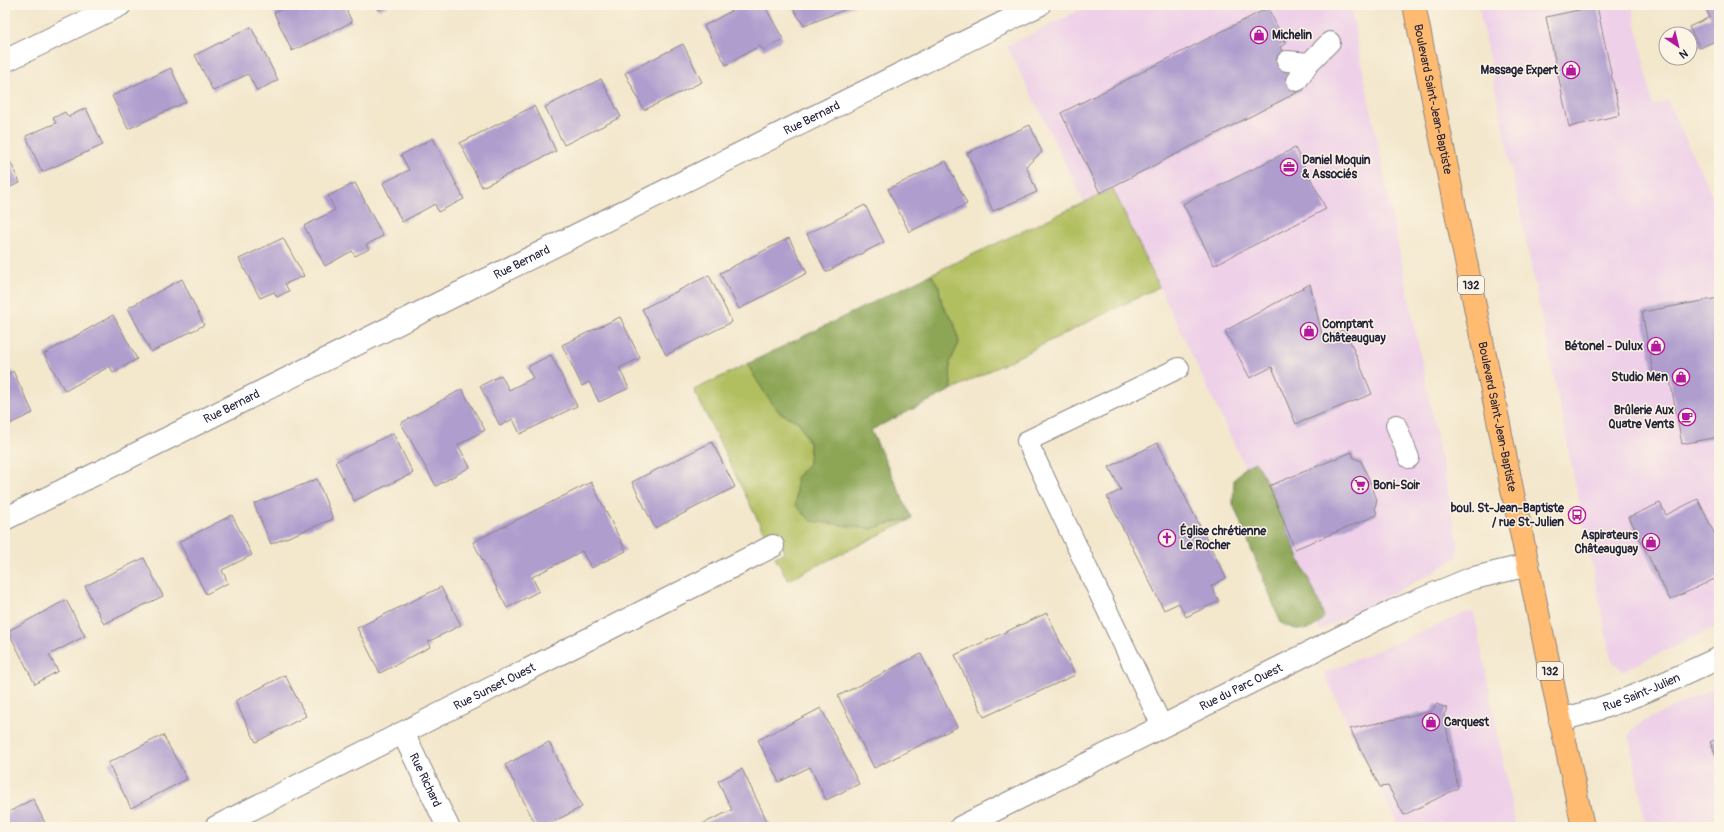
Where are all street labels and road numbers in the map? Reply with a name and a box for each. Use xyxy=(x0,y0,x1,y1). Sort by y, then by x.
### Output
street label: Boulevard Saint-Jean-Baptiste xyxy=(1410,23,1455,176)
street label: Rue Bernard xyxy=(781,98,843,139)
street label: Rue Bernard xyxy=(491,242,553,283)
road number: 132 xyxy=(1458,276,1484,294)
street label: Boulevard Saint-Jean-Baptiste xyxy=(1474,340,1519,493)
street label: Rue Bernard xyxy=(201,387,262,427)
street label: Rue Sunset Ouest xyxy=(451,660,538,714)
street label: Rue du Parc Ouest xyxy=(1197,660,1285,714)
road number: 132 xyxy=(1537,662,1563,680)
street label: Rue Saint-Julien xyxy=(1601,670,1683,715)
street label: Rue Richard xyxy=(406,751,444,810)

